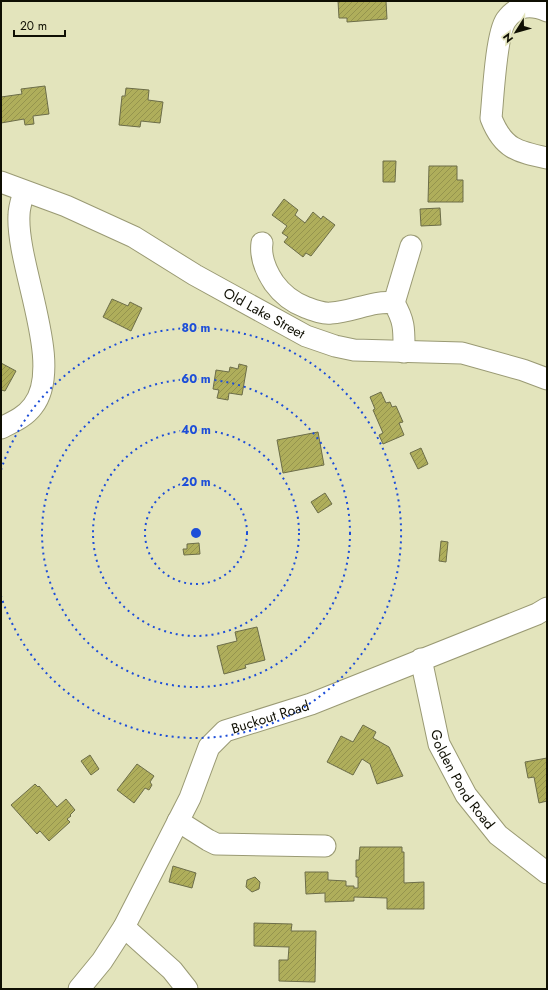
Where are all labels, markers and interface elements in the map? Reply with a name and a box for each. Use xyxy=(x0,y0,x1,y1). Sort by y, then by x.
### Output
scale bar xyxy=(14,12,65,38)
north arrow xyxy=(496,12,536,52)
text: 20 m xyxy=(20,17,47,35)
text: N xyxy=(499,30,517,46)
street label: Old Lake Street xyxy=(220,283,309,344)
text: 80 m xyxy=(182,319,211,337)
text: 60 m xyxy=(181,370,211,388)
text: 40 m xyxy=(181,421,211,439)
text: 20 m xyxy=(181,473,211,491)
centre of rings xyxy=(189,526,203,540)
street label: Buckout Road xyxy=(229,695,312,738)
street label: Golden Pond Road xyxy=(426,728,499,833)

